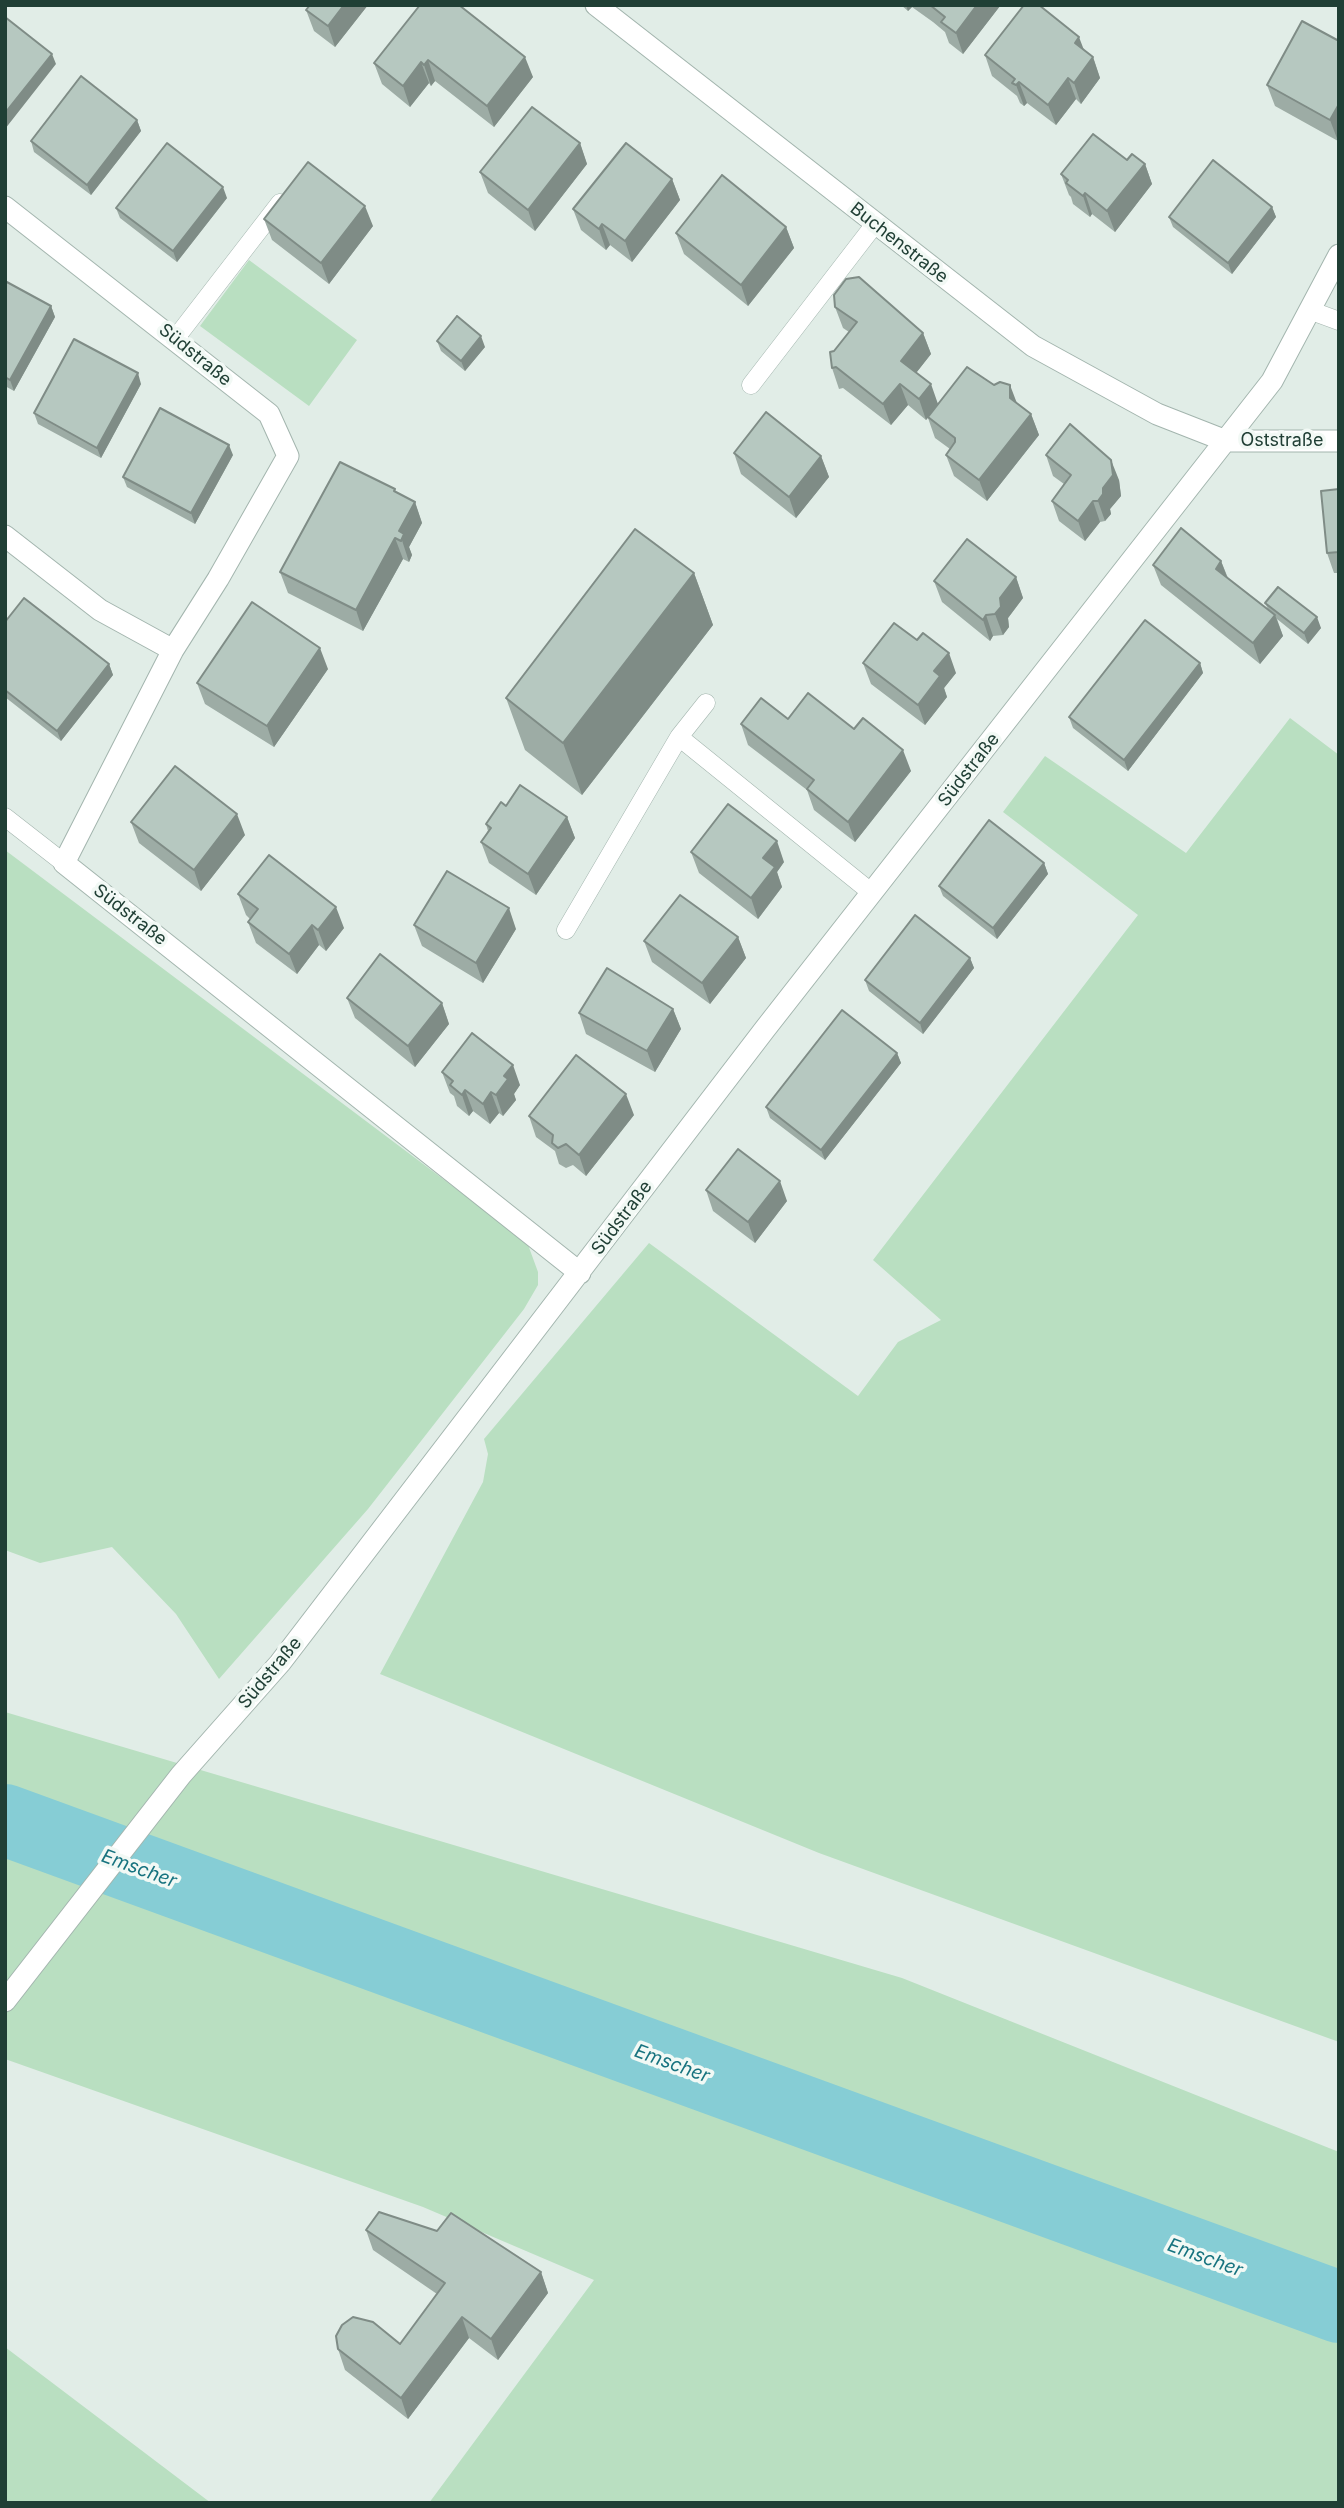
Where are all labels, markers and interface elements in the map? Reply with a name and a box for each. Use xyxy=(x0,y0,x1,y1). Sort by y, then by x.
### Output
street label: Buchenstraße xyxy=(846,198,952,288)
street label: Südstraße xyxy=(154,319,236,391)
street label: Oststraße xyxy=(1241,430,1323,452)
street label: Südstraße xyxy=(934,729,1004,811)
street label: Südstraße xyxy=(89,880,171,950)
street label: Südstraße xyxy=(587,1177,657,1259)
street label: Südstraße xyxy=(234,1633,306,1713)
water label: Emscher xyxy=(98,1845,180,1893)
water label: Emscher xyxy=(631,2040,713,2088)
water label: Emscher xyxy=(1164,2234,1246,2282)

